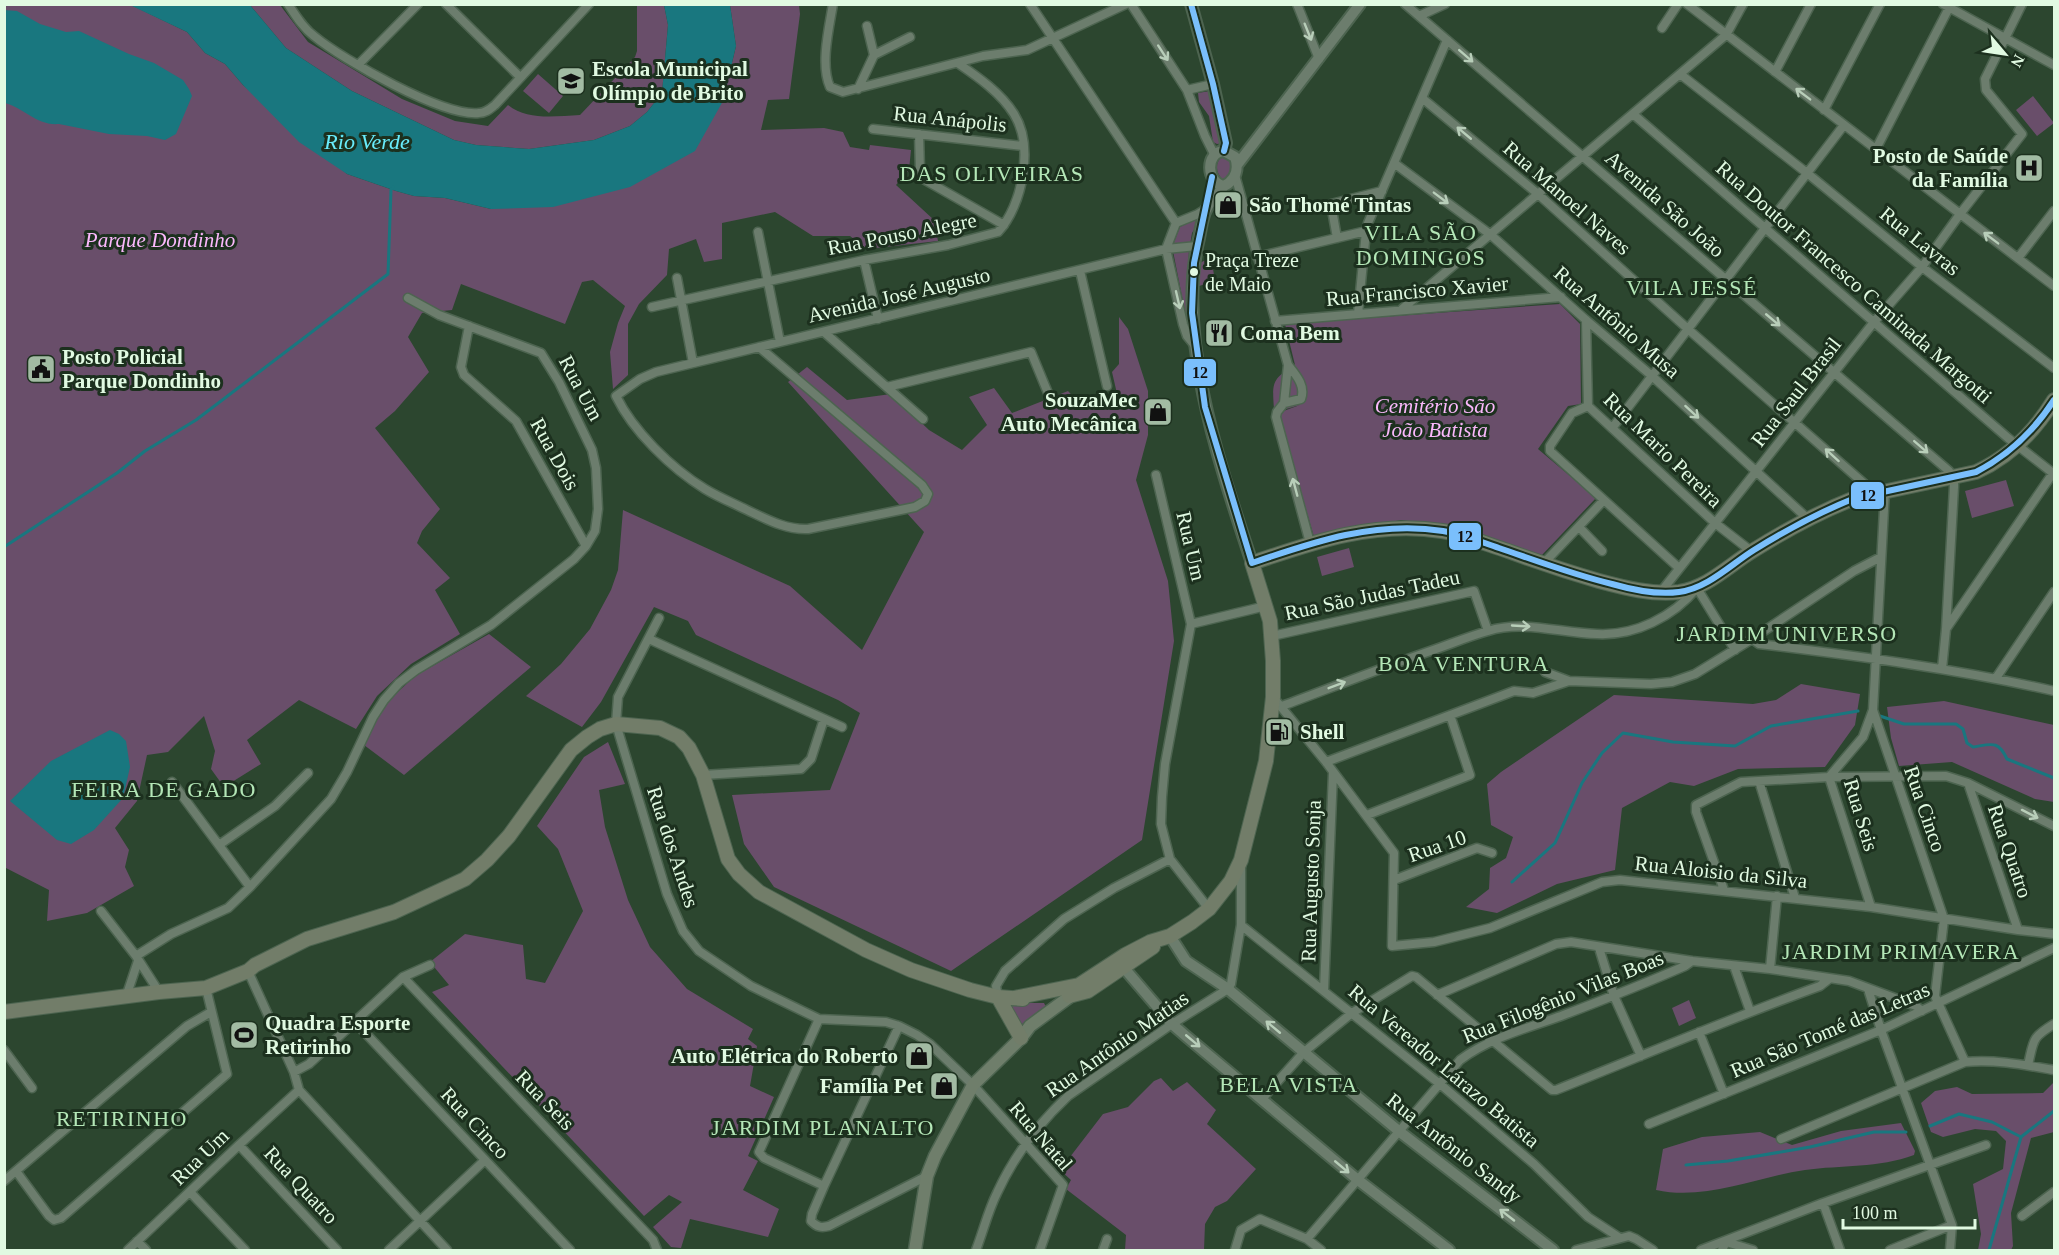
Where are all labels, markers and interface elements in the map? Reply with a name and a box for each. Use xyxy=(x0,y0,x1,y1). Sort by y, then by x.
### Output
one-way arrow xyxy=(1303,22,1314,40)
north arrow xyxy=(1975,24,2035,84)
one-way arrow xyxy=(1157,45,1169,61)
one-way arrow xyxy=(1458,49,1473,63)
text: N xyxy=(2007,52,2028,71)
place label: Escola Municipal Olímpio de Brito xyxy=(592,57,748,105)
school or university icon: Escola Municipal Olímpio de Brito xyxy=(555,65,587,97)
one-way arrow xyxy=(1796,87,1812,100)
street label: Rua Anápolis xyxy=(892,101,1008,137)
one-way arrow xyxy=(1456,126,1472,139)
water label: Rio Verde xyxy=(323,129,410,154)
street label: Rua Manoel Naves xyxy=(1498,136,1636,260)
place label: Posto de Saúde da Família xyxy=(1873,144,2008,192)
street label: Avenida São João xyxy=(1600,146,1730,262)
hospital icon: Posto de Saúde da Família xyxy=(2013,152,2045,184)
street label: Rua Doutor Francesco Caminada Margotti xyxy=(1711,156,1997,408)
district label: DAS OLIVEIRAS xyxy=(899,161,1085,186)
shop icon: São Thomé Tintas xyxy=(1212,189,1244,221)
one-way arrow xyxy=(1432,191,1448,204)
place label: São Thomé Tintas xyxy=(1249,193,1411,217)
street label: Rua Lavras xyxy=(1875,201,1965,281)
street label: Rua Pouso Alegre xyxy=(825,208,979,260)
district label: VILA SÃO DOMINGOS xyxy=(1356,220,1486,270)
park label: Parque Dondinho xyxy=(84,228,235,252)
one-way arrow xyxy=(1984,231,2000,244)
place label: Praça Treze de Maio xyxy=(1205,249,1299,295)
street label: Rua Antônio Musa xyxy=(1549,261,1685,384)
street label: Avenida José Augusto xyxy=(806,262,992,328)
marker: Praça Treze de Maio xyxy=(1188,266,1200,278)
street label: Rua Francisco Xavier xyxy=(1325,271,1509,311)
district label: VILA JESSÉ xyxy=(1626,275,1758,300)
one-way arrow xyxy=(1172,290,1184,309)
one-way arrow xyxy=(1765,314,1781,327)
restaurant icon: Coma Bem xyxy=(1203,317,1235,349)
place label: Coma Bem xyxy=(1240,321,1340,345)
street label: Rua Saul Brasil xyxy=(1746,333,1846,451)
place label: Posto Policial Parque Dondinho xyxy=(62,345,221,393)
street label: Rua Um xyxy=(554,351,608,425)
public building icon: Posto Policial Parque Dondinho xyxy=(25,353,57,385)
line badge: 12 xyxy=(1183,358,1217,387)
text: 12 xyxy=(1192,364,1208,381)
street label: Rua Mario Pereira xyxy=(1599,387,1728,513)
place label: SouzaMec Auto Mecânica xyxy=(1001,388,1137,436)
park label: Cemitério São João Batista xyxy=(1375,394,1495,442)
shop icon: SouzaMec Auto Mecânica xyxy=(1142,396,1174,428)
one-way arrow xyxy=(1684,405,1699,419)
street label: Rua Dois xyxy=(525,414,585,494)
one-way arrow xyxy=(1913,440,1928,454)
one-way arrow xyxy=(1825,448,1840,462)
one-way arrow xyxy=(1289,478,1300,497)
line badge: 12 xyxy=(1850,481,1885,510)
text: 12 xyxy=(1860,487,1876,504)
street label: Rua Um xyxy=(1171,509,1211,583)
line badge: 12 xyxy=(1448,522,1482,551)
text: 12 xyxy=(1457,528,1473,545)
street label: Rua São Judas Tadeu xyxy=(1282,565,1462,625)
one-way arrow xyxy=(1511,621,1531,632)
district label: JARDIM UNIVERSO xyxy=(1676,621,1898,646)
district label: BOA VENTURA xyxy=(1378,651,1550,676)
one-way arrow xyxy=(1327,679,1345,690)
fuel station icon: Shell xyxy=(1263,716,1295,748)
place label: Shell xyxy=(1300,720,1345,744)
street label: Rua Cinco xyxy=(1899,763,1951,855)
street label: Rua Seis xyxy=(1839,776,1883,854)
district label: FEIRA DE GADO xyxy=(71,777,257,802)
street label: Rua dos Andes xyxy=(642,783,704,911)
street label: Rua Augusto Sonja xyxy=(1296,799,1326,962)
street label: Rua Quatro xyxy=(1983,801,2037,901)
one-way arrow xyxy=(2021,809,2039,820)
street label: Rua 10 xyxy=(1405,825,1469,867)
street label: Rua Aloisio da Silva xyxy=(1634,851,1809,893)
district label: JARDIM PRIMAVERA xyxy=(1782,939,2020,964)
street label: Rua Filogênio Vilas Boas xyxy=(1459,946,1667,1048)
street label: Rua São Tomé das Letras xyxy=(1727,977,1933,1083)
street label: Rua Vereador Lárazo Batista xyxy=(1344,979,1545,1153)
street label: Rua Antônio Matias xyxy=(1041,986,1193,1102)
place label: Quadra Esporte Retirinho xyxy=(265,1011,410,1059)
sports icon: Quadra Esporte Retirinho xyxy=(228,1019,260,1051)
one-way arrow xyxy=(1266,1020,1281,1034)
one-way arrow xyxy=(1185,1035,1201,1048)
shop icon: Auto Elétrica do Roberto xyxy=(903,1040,935,1072)
place label: Auto Elétrica do Roberto xyxy=(671,1044,898,1068)
street label: Rua Seis xyxy=(511,1065,579,1135)
shop icon: Família Pet xyxy=(928,1070,960,1102)
district label: BELA VISTA xyxy=(1219,1072,1359,1097)
place label: Família Pet xyxy=(820,1074,923,1098)
street label: Rua Cinco xyxy=(436,1082,514,1164)
street label: Rua Antônio Sandy xyxy=(1382,1088,1527,1208)
street label: Rua Natal xyxy=(1004,1096,1078,1176)
district label: RETIRINHO xyxy=(56,1106,188,1131)
district label: JARDIM PLANALTO xyxy=(711,1115,935,1140)
street label: Rua Um xyxy=(166,1124,234,1190)
street label: Rua Quatro xyxy=(259,1141,343,1229)
one-way arrow xyxy=(1334,1160,1349,1174)
scale bar xyxy=(1843,1192,1975,1230)
text: 100 m xyxy=(1852,1203,1898,1223)
one-way arrow xyxy=(1499,1208,1515,1221)

